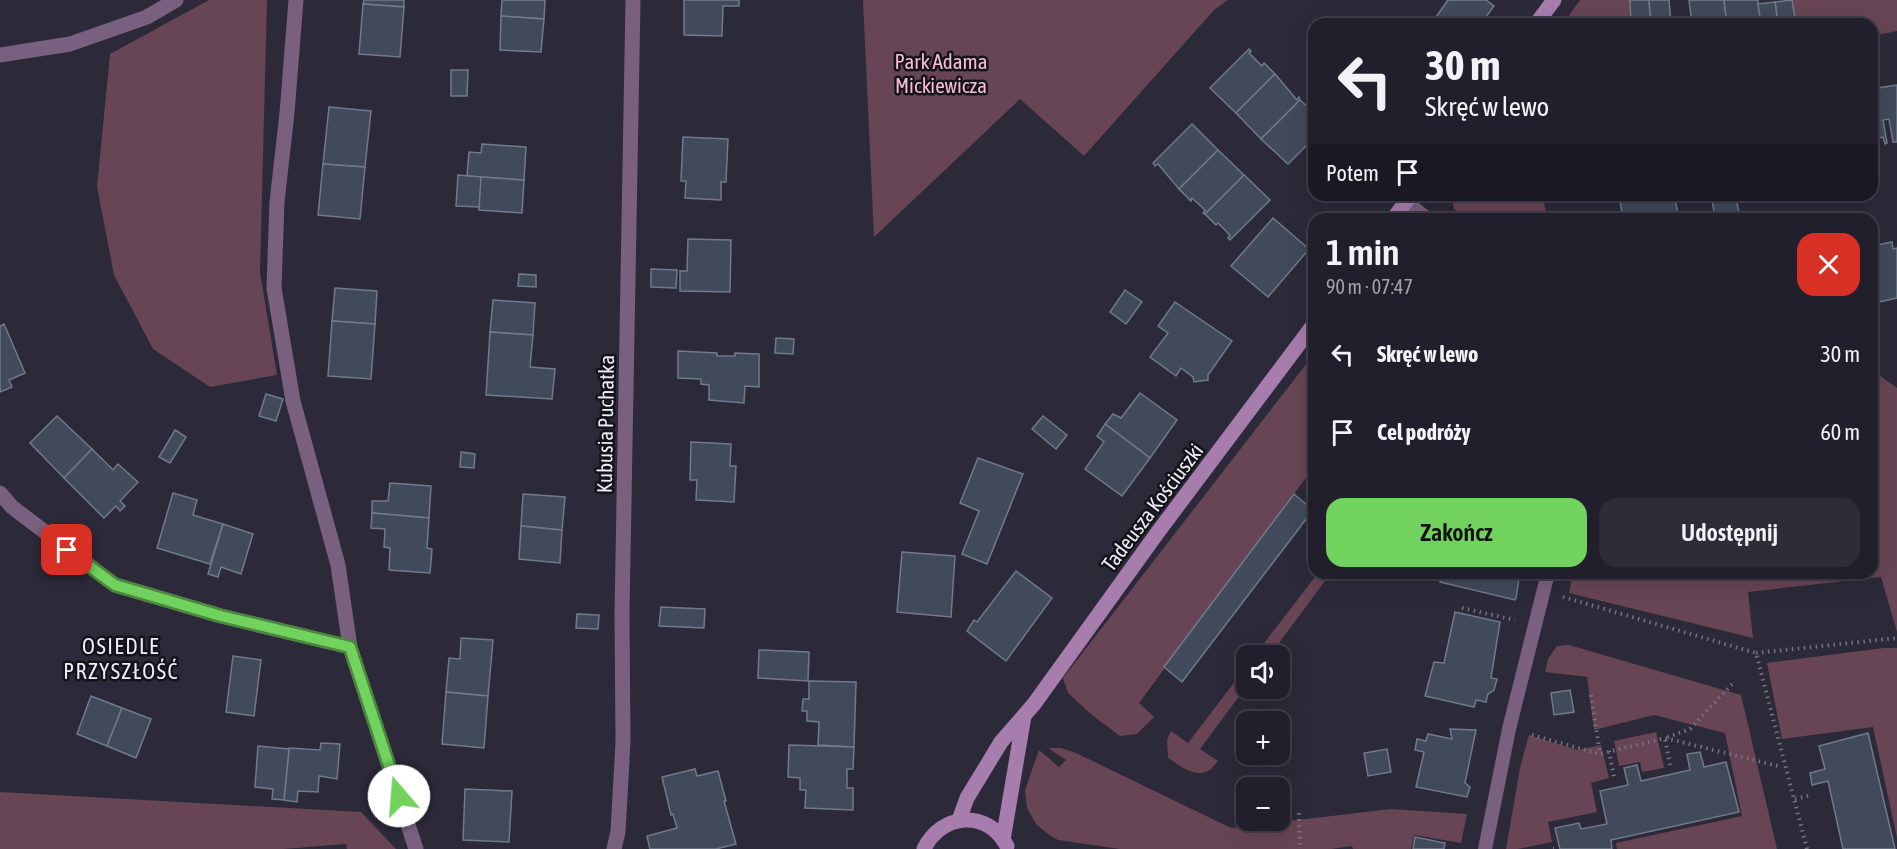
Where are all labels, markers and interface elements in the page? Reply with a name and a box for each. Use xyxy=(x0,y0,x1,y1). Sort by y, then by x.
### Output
text: 30 m xyxy=(1425,41,1500,89)
icon: left xyxy=(1326,42,1404,120)
park label: Park Adama Mickiewicza xyxy=(895,49,987,97)
text: Skręć w lewo xyxy=(1425,91,1549,122)
icon: arrive xyxy=(1391,156,1424,189)
text: Potem xyxy=(1326,160,1379,186)
text: 1 min xyxy=(1326,231,1400,273)
button: close xyxy=(1797,233,1860,296)
text: 90 m · 07:47 xyxy=(1326,275,1413,298)
icon: left xyxy=(1326,338,1359,371)
text: Skręć w lewo xyxy=(1377,341,1478,367)
text: 30 m xyxy=(1820,341,1860,367)
street label: Kubusia Puchatka xyxy=(592,355,618,493)
icon: arrive xyxy=(1326,416,1359,449)
text: Cel podróży xyxy=(1377,419,1471,445)
text: 60 m xyxy=(1820,419,1860,445)
street label: Tadeusza Kościuszki xyxy=(1096,439,1208,575)
button: Zakończ xyxy=(1326,498,1587,567)
button: Udostępnij xyxy=(1599,498,1860,567)
pin xyxy=(41,524,92,575)
icon: arrive xyxy=(50,533,83,566)
district label: OSIEDLE PRZYSZŁOŚĆ xyxy=(63,633,179,684)
map controls xyxy=(1236,645,1290,831)
button: sound xyxy=(1236,645,1290,699)
button: + xyxy=(1236,711,1290,765)
position arrow xyxy=(367,764,431,828)
button: − xyxy=(1236,777,1290,831)

